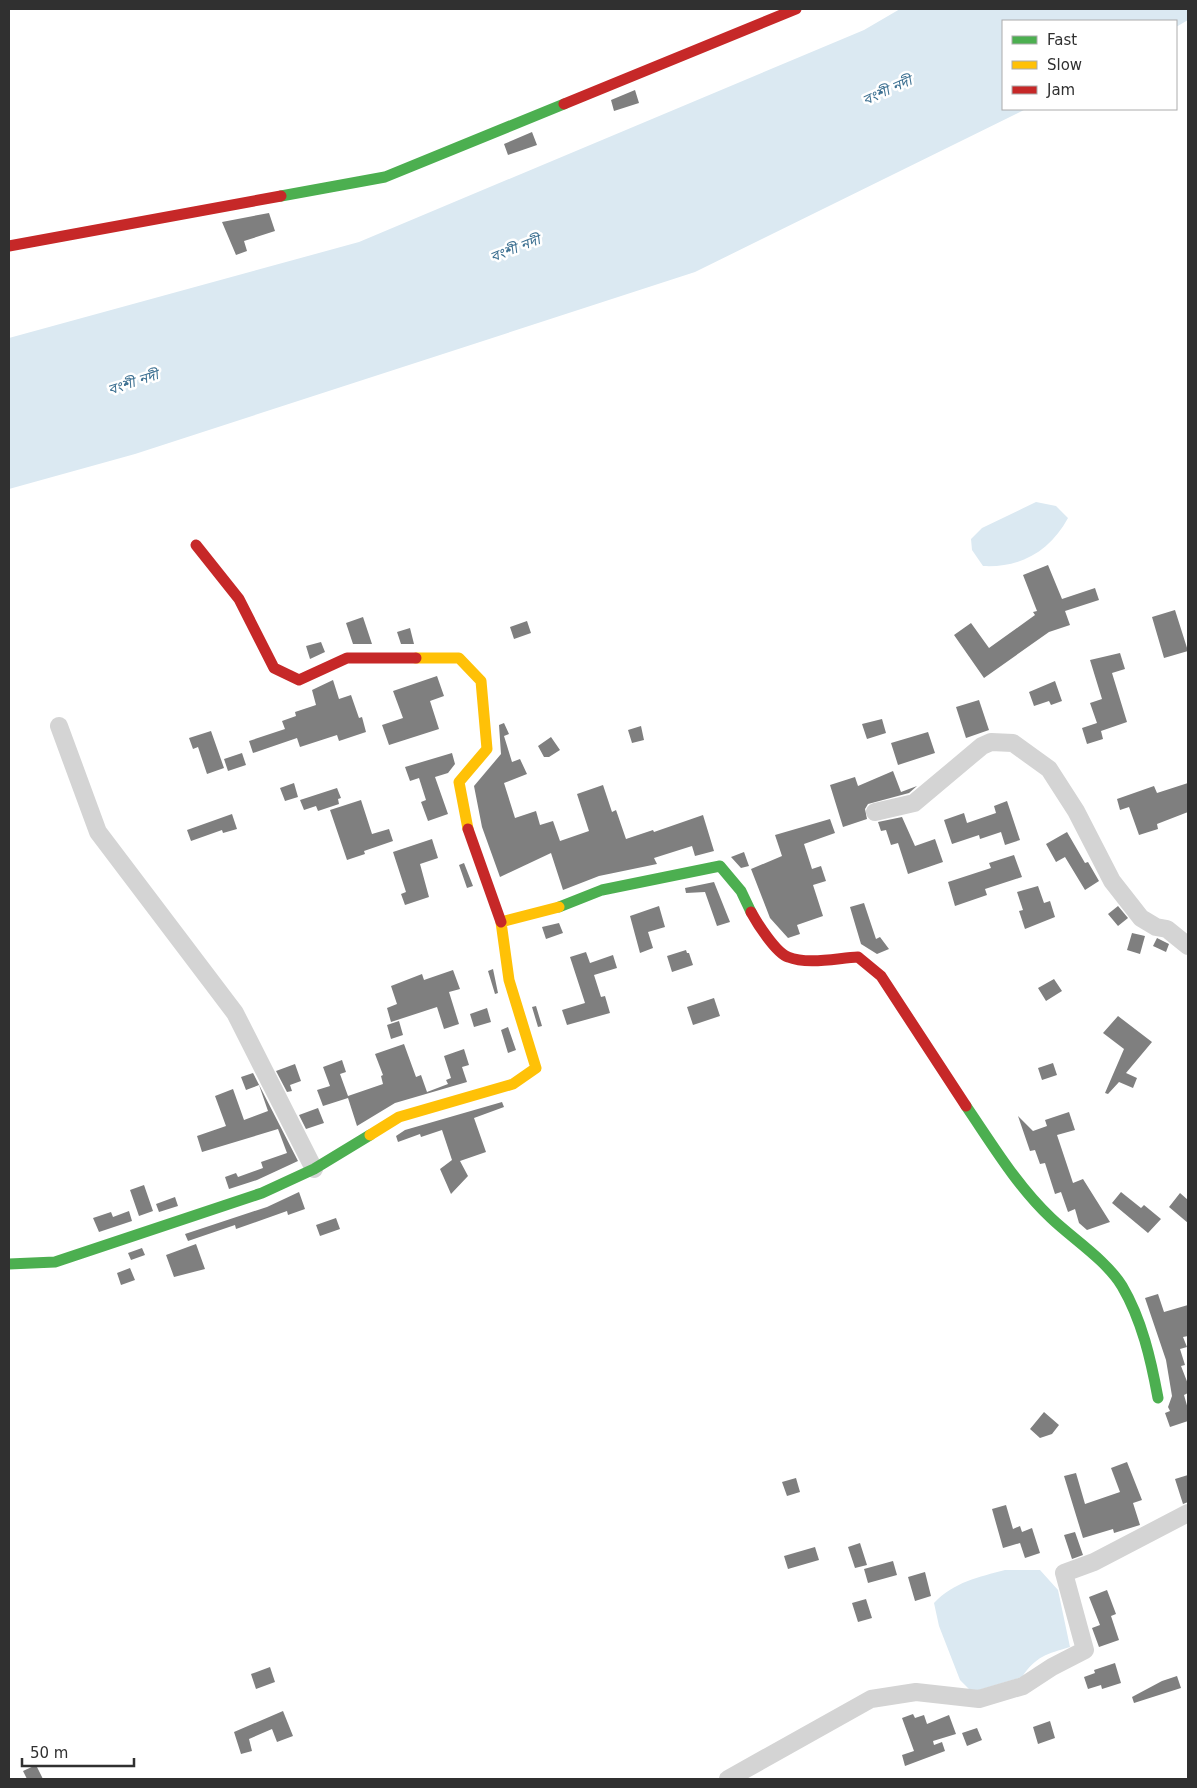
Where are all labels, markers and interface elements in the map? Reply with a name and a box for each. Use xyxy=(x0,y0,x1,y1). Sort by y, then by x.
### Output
legend xyxy=(1002,20,1177,110)
text: Fast xyxy=(1047,31,1077,49)
text: Slow xyxy=(1047,56,1082,74)
water label: বংশী নদী xyxy=(860,71,917,108)
text: Jam xyxy=(1046,81,1075,99)
water label: বংশী নদী xyxy=(488,230,545,265)
water label: বংশী নদী xyxy=(106,365,163,398)
scale bar xyxy=(22,1736,135,1768)
text: 50 m xyxy=(30,1744,68,1762)

